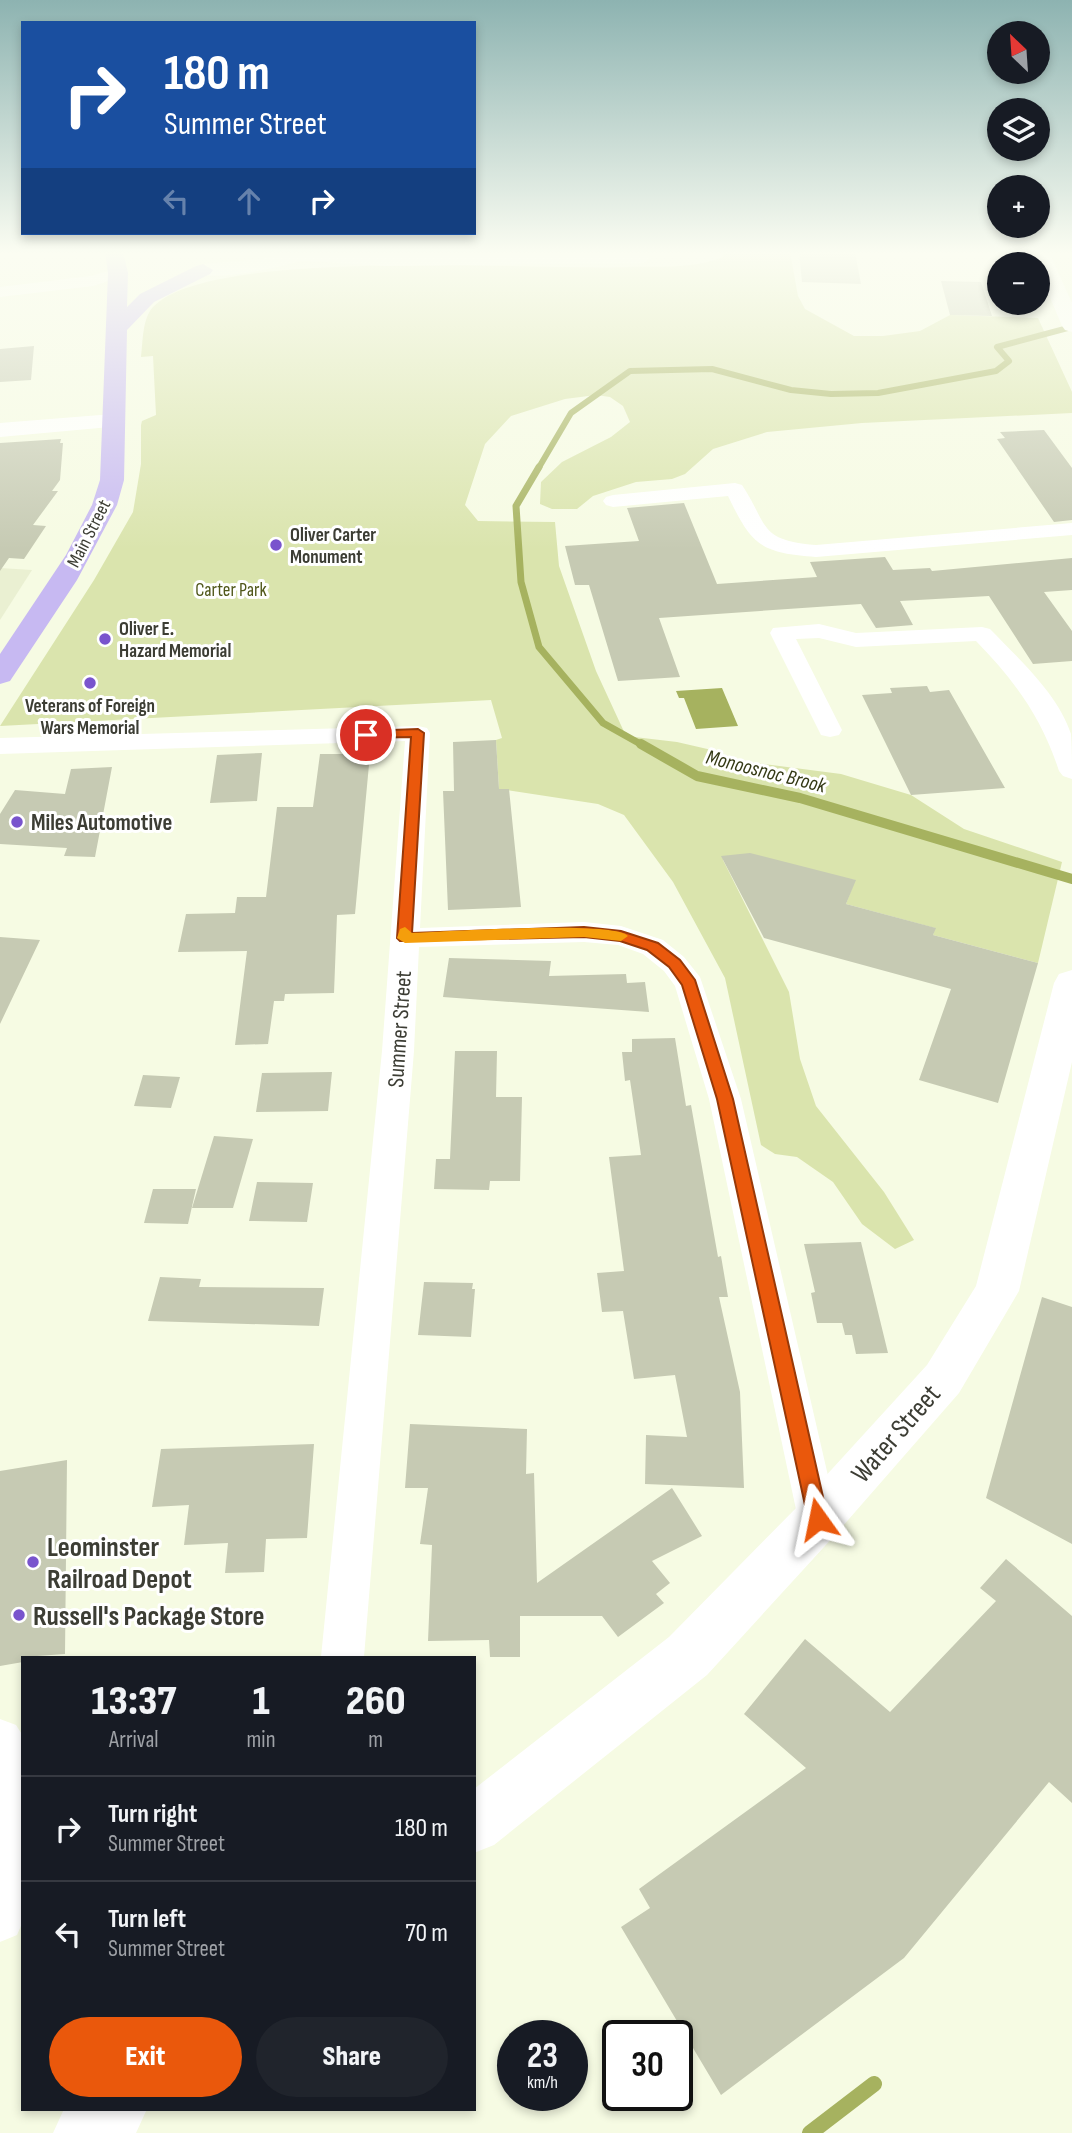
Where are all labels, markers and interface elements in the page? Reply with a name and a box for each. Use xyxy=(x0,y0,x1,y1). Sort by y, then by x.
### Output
north arrow xyxy=(987,21,1050,84)
map controls xyxy=(987,21,1050,315)
text: 180 m xyxy=(164,45,270,104)
icon: right xyxy=(49,49,140,140)
button: layers xyxy=(987,98,1050,161)
text: Summer Street xyxy=(164,105,327,144)
button: + xyxy=(987,175,1050,238)
icon: left xyxy=(157,182,195,220)
icon: ahead xyxy=(230,182,268,220)
icon: right xyxy=(303,182,341,220)
button: − xyxy=(987,252,1050,315)
street label: Main Street xyxy=(62,496,116,572)
place label: Oliver Carter Monument xyxy=(290,524,376,569)
marker: Oliver Carter Monument xyxy=(268,537,284,553)
park label: Carter Park xyxy=(195,579,267,602)
place label: Oliver E. Hazard Memorial xyxy=(119,618,231,663)
marker: Oliver E. Hazard Memorial xyxy=(97,631,113,647)
marker: Veterans of Foreign Wars Memorial xyxy=(82,675,98,691)
place label: Veterans of Foreign Wars Memorial xyxy=(25,695,155,740)
pin xyxy=(336,705,396,765)
icon: arrive xyxy=(347,716,385,754)
water label: Monoosnoc Brook xyxy=(703,745,829,799)
place label: Miles Automotive xyxy=(31,809,172,837)
marker: Miles Automotive xyxy=(9,814,25,830)
street label: Summer Street xyxy=(382,970,418,1088)
street label: Water Street xyxy=(845,1378,948,1490)
position arrow xyxy=(781,1482,855,1556)
place label: Leominster Railroad Depot xyxy=(47,1531,192,1596)
marker: Leominster Railroad Depot xyxy=(25,1554,41,1570)
place label: Russell's Package Store xyxy=(33,1600,265,1633)
marker: Russell's Package Store xyxy=(11,1607,27,1623)
text: 13:37 xyxy=(91,1676,176,1727)
text: 1 xyxy=(252,1676,270,1727)
text: 260 xyxy=(346,1676,406,1727)
text: Arrival xyxy=(109,1726,159,1754)
text: min xyxy=(247,1726,275,1754)
text: m xyxy=(368,1726,383,1754)
text: Turn right xyxy=(108,1799,197,1830)
icon: right xyxy=(49,1810,87,1848)
text: 180 m xyxy=(395,1813,448,1844)
text: Summer Street xyxy=(108,1830,225,1858)
text: Turn left xyxy=(108,1904,186,1935)
icon: left xyxy=(49,1915,87,1953)
text: 70 m xyxy=(405,1918,448,1949)
text: Summer Street xyxy=(108,1935,225,1963)
button: Exit xyxy=(49,2017,242,2097)
button: Share xyxy=(256,2017,448,2097)
speed limit sign: 30 xyxy=(602,2020,693,2111)
text: 23 xyxy=(527,2035,558,2078)
text: km/h xyxy=(527,2072,558,2093)

